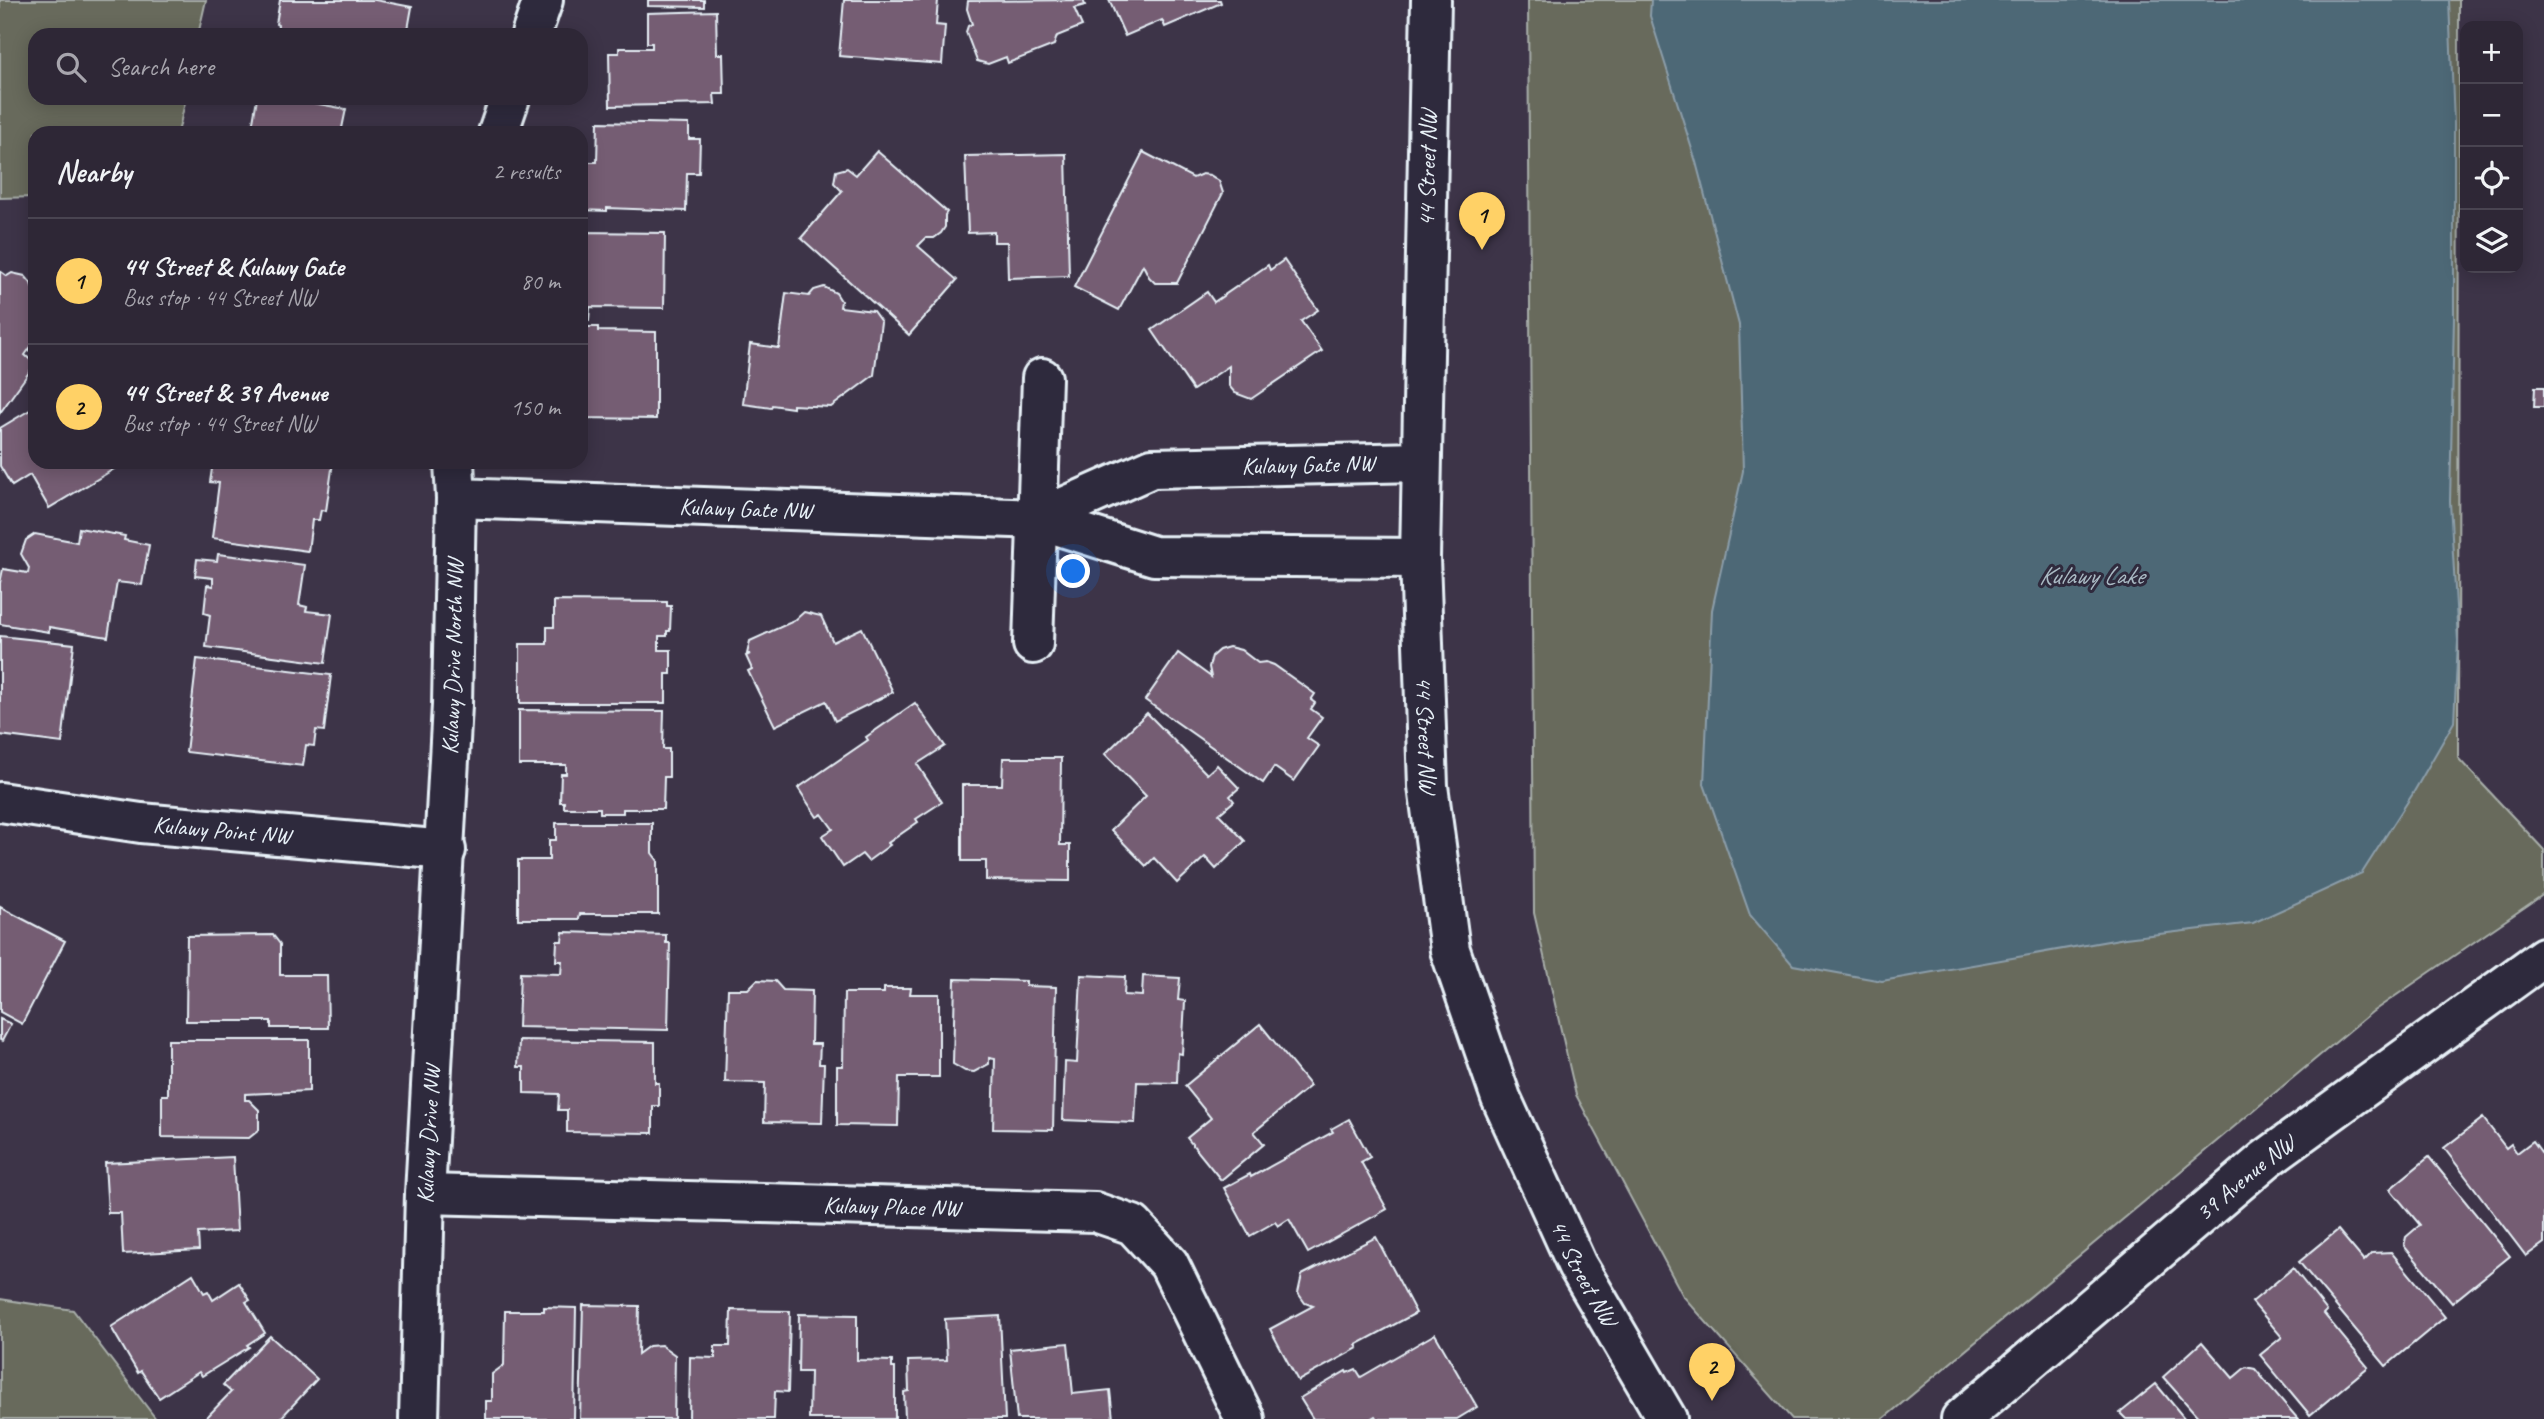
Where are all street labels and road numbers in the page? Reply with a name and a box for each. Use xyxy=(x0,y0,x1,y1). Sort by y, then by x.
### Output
street label: 44 Street NW xyxy=(1411,106,1443,227)
street label: Kulawy Gate NW xyxy=(1241,448,1378,481)
street label: Kulawy Gate NW xyxy=(679,491,816,526)
street label: Kulawy Drive North NW xyxy=(434,554,470,755)
street label: 44 Street NW xyxy=(1409,676,1443,797)
street label: Kulawy Point NW xyxy=(152,809,295,851)
street label: Kulawy Drive NW xyxy=(410,1061,447,1204)
street label: 39 Avenue NW xyxy=(2189,1126,2303,1227)
street label: Kulawy Place NW xyxy=(823,1190,964,1223)
street label: 44 Street NW xyxy=(1543,1215,1626,1334)

